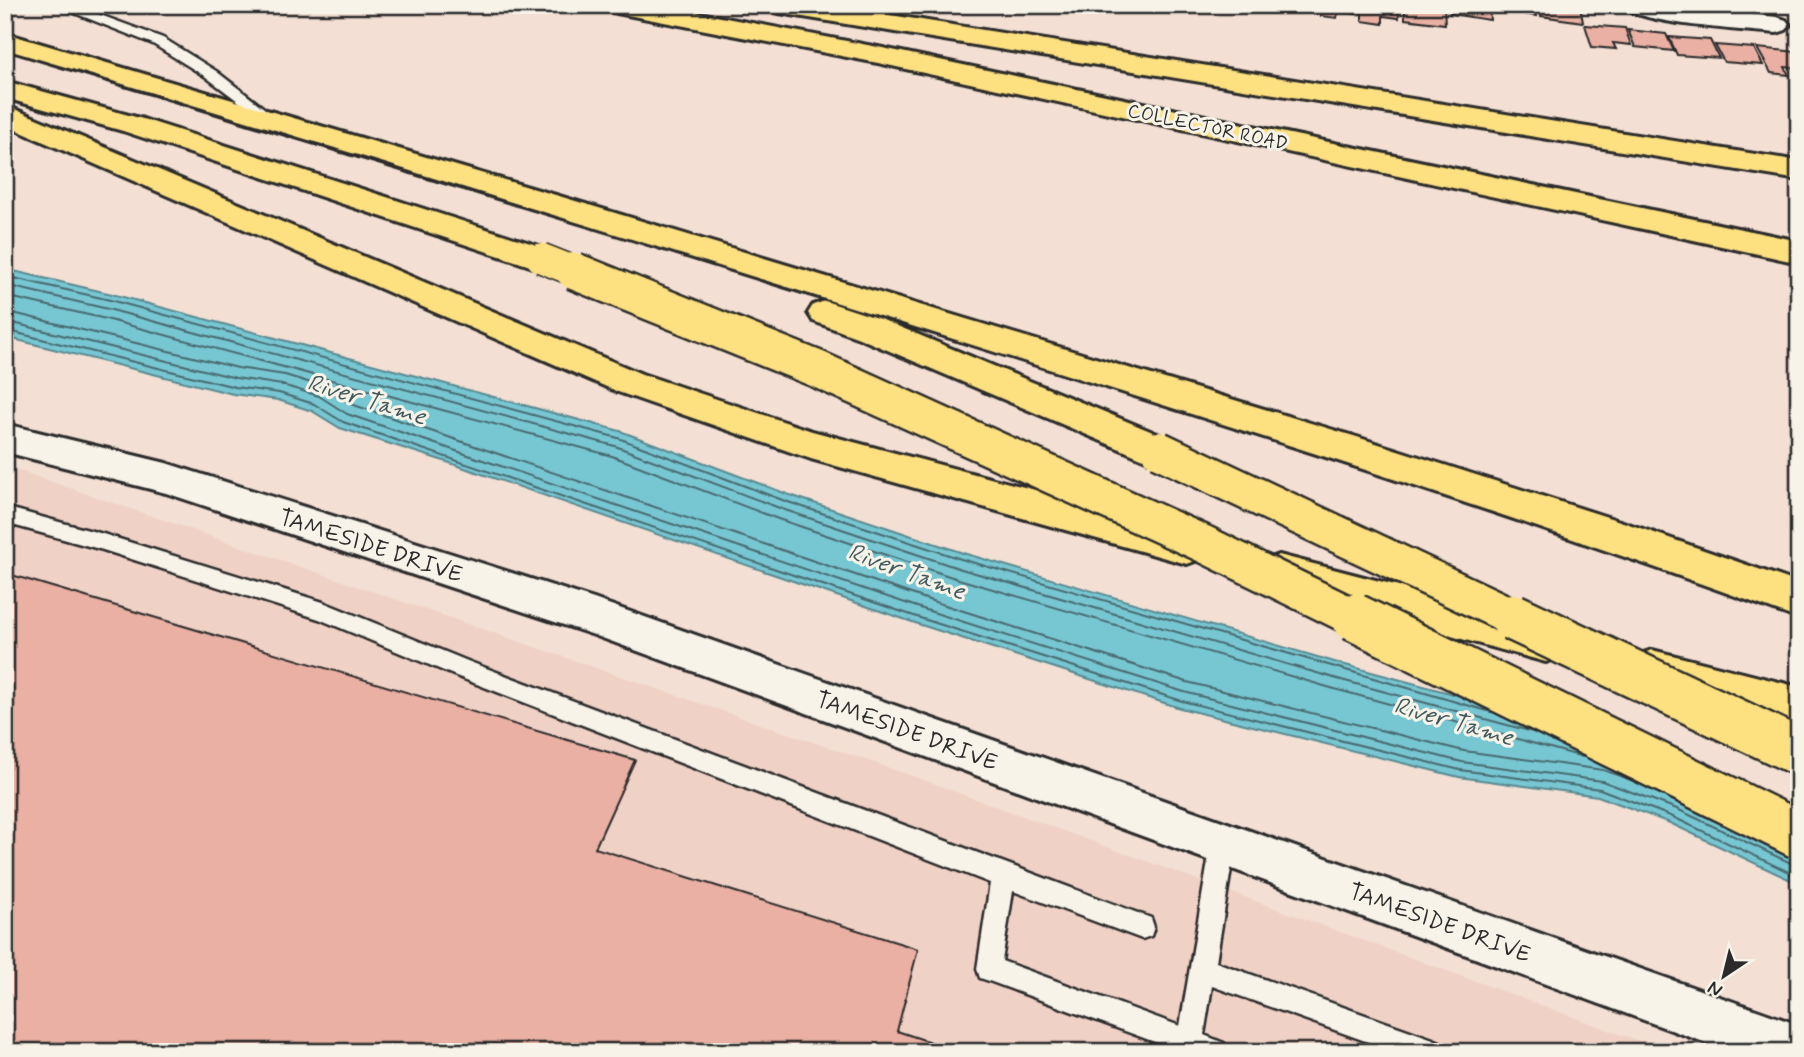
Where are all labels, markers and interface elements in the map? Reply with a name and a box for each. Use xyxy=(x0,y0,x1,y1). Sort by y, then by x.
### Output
street label: COLLECTOR ROAD xyxy=(1125,98,1290,157)
water label: River Tame xyxy=(303,368,431,434)
street label: TAMESIDE DRIVE xyxy=(275,503,466,591)
water label: River Tame xyxy=(844,537,971,608)
street label: TAMESIDE DRIVE xyxy=(811,685,1001,779)
water label: River Tame xyxy=(1390,691,1518,755)
street label: TAMESIDE DRIVE xyxy=(1344,877,1534,971)
north arrow xyxy=(1688,942,1758,1012)
text: N xyxy=(1703,975,1727,1003)

